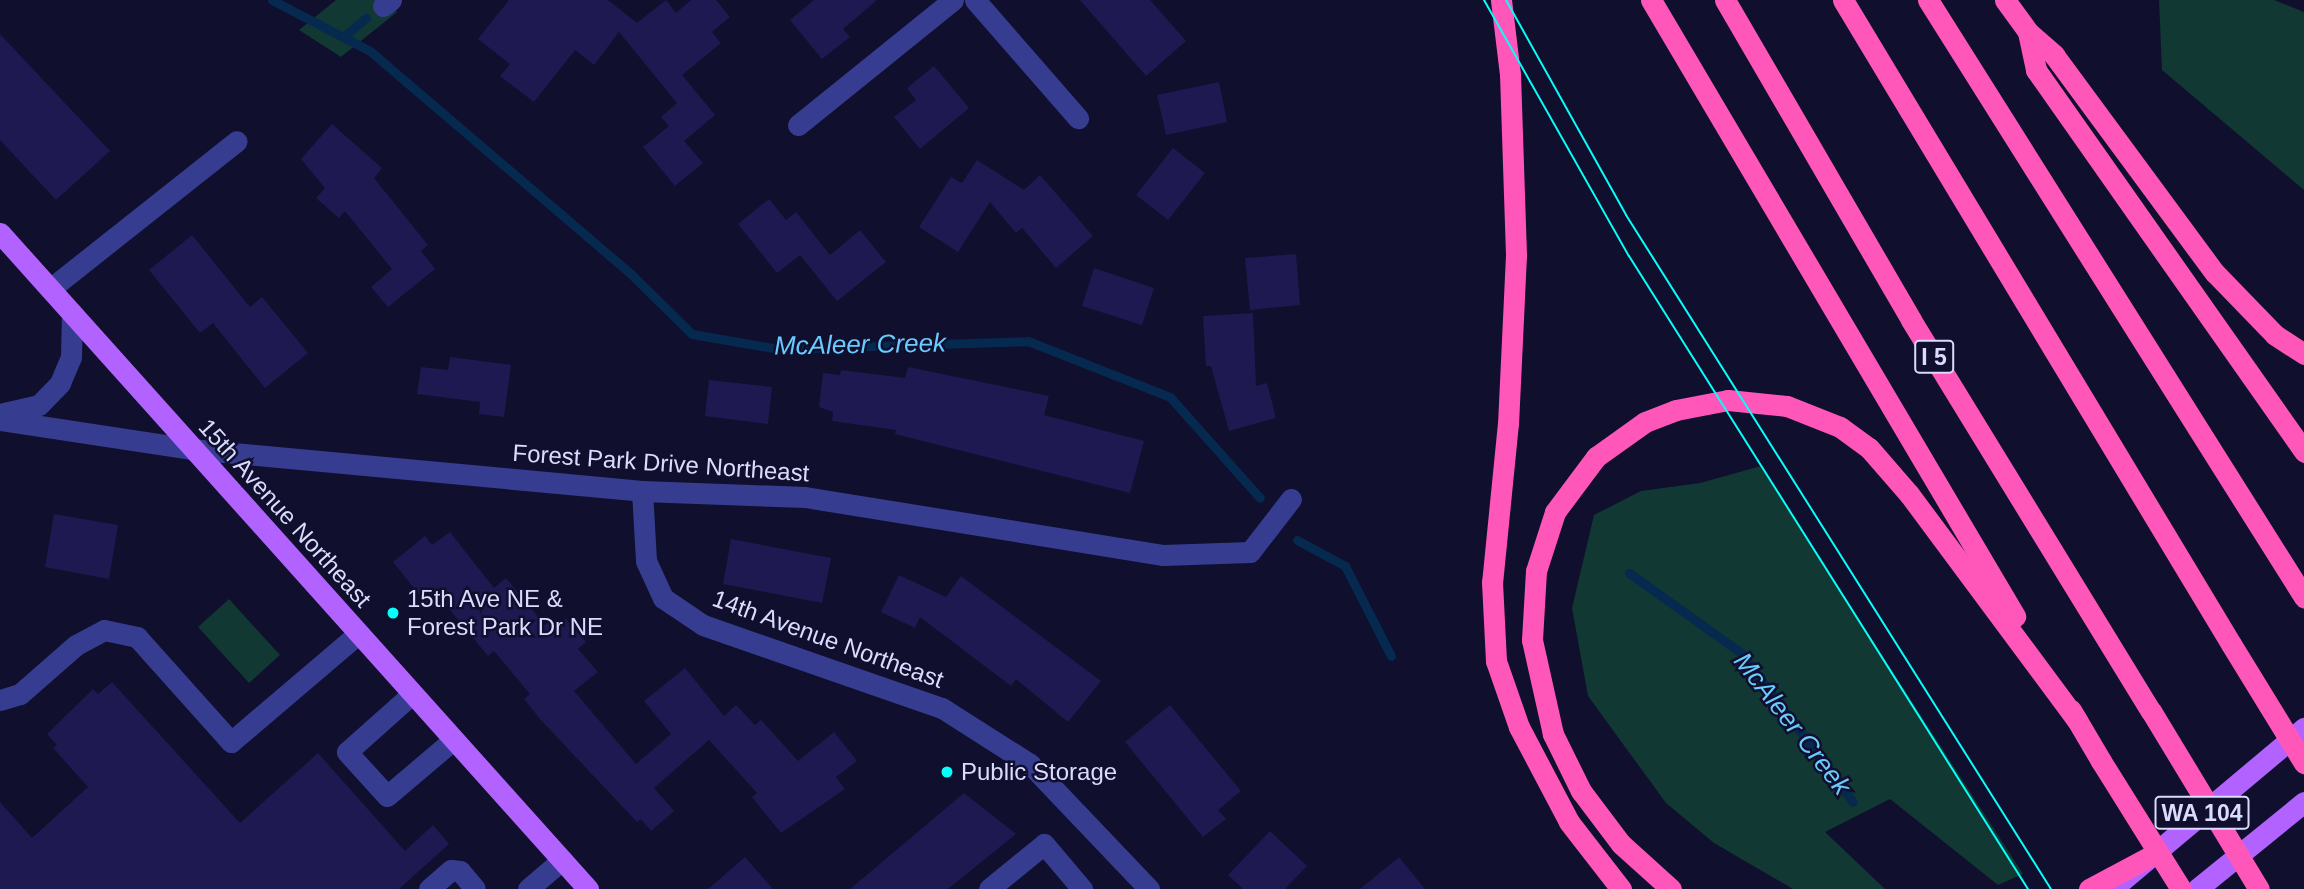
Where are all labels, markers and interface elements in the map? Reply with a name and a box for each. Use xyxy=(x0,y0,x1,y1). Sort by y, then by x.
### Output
water label: McAleer Creek xyxy=(774,328,946,362)
road number: I 5 xyxy=(1913,338,1955,376)
street label: 15th Avenue Northeast xyxy=(192,412,378,614)
street label: Forest Park Drive Northeast xyxy=(512,438,810,488)
street label: 14th Avenue Northeast xyxy=(708,584,948,694)
place label: 15th Ave NE & Forest Park Dr NE xyxy=(407,585,603,641)
marker: 15th Ave NE & Forest Park Dr NE xyxy=(385,605,401,621)
water label: McAleer Creek xyxy=(1727,647,1857,801)
place label: Public Storage xyxy=(961,758,1117,786)
marker: Public Storage xyxy=(939,764,955,780)
road number: WA 104 xyxy=(2153,793,2251,832)

